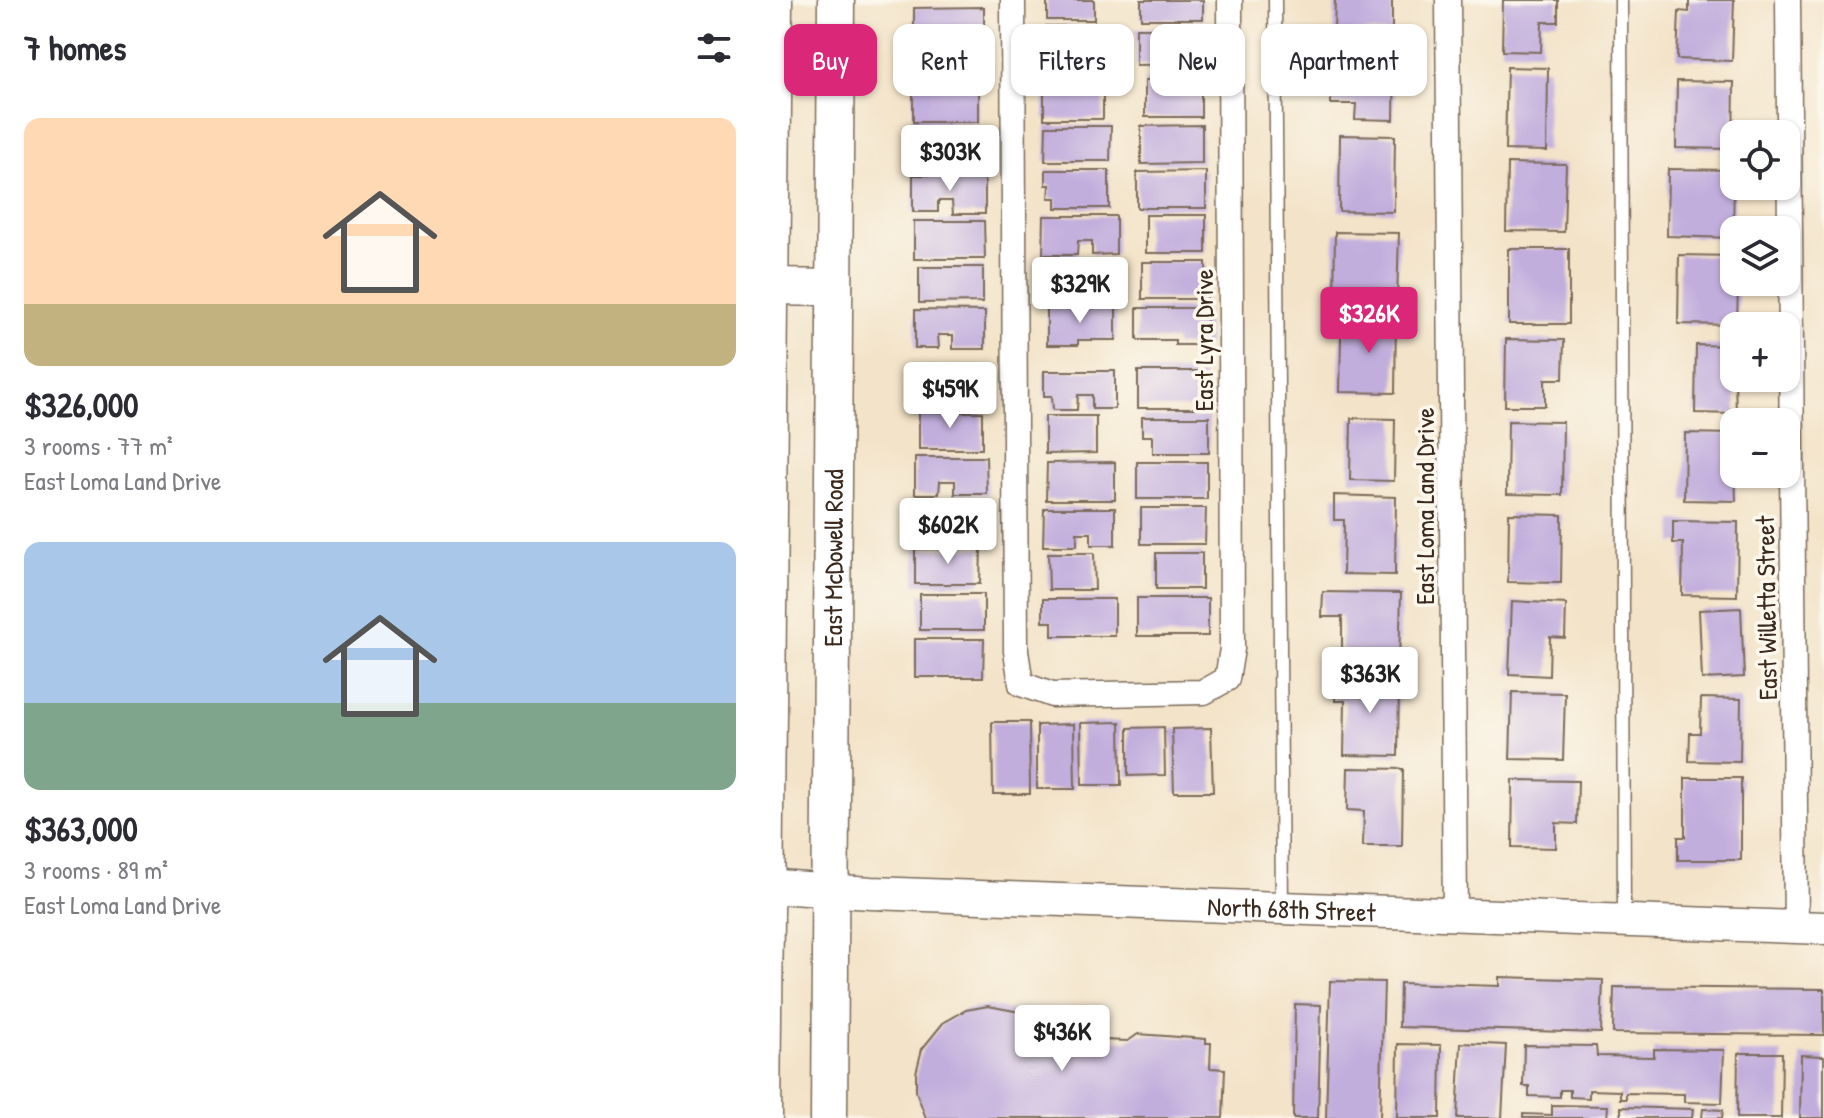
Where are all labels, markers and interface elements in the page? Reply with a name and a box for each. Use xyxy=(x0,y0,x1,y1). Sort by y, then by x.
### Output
chip: Buy xyxy=(784,24,877,96)
chip: Rent xyxy=(893,24,995,96)
chip: Filters xyxy=(1011,24,1134,96)
chip: New xyxy=(1150,24,1245,96)
chip: Apartment xyxy=(1261,24,1427,96)
text: 7 homes xyxy=(24,25,126,71)
icon: filters xyxy=(692,26,736,70)
map controls xyxy=(1720,120,1800,488)
button: locate xyxy=(1720,120,1800,200)
pin: $303K xyxy=(894,125,1006,193)
text: $303K xyxy=(919,133,981,168)
icon: home xyxy=(308,170,452,314)
button: layers xyxy=(1720,216,1800,296)
pin: $329K xyxy=(1024,257,1136,325)
text: $329K xyxy=(1050,265,1110,300)
street label: East Lyra Drive xyxy=(1186,269,1221,411)
pin: $326K xyxy=(1313,287,1425,355)
text: $326K xyxy=(1339,295,1399,330)
button: + xyxy=(1720,312,1800,392)
pin: $459K xyxy=(894,362,1006,430)
text: $459K xyxy=(921,370,979,405)
text: $326,000 xyxy=(24,382,139,428)
street label: East Loma Land Drive xyxy=(1407,407,1442,605)
button: − xyxy=(1720,408,1800,488)
text: 3 rooms · 77 m² xyxy=(24,428,173,463)
text: East Loma Land Drive xyxy=(24,463,221,498)
street label: East McDowell Road xyxy=(814,469,851,647)
pin: $602K xyxy=(892,498,1004,566)
text: $602K xyxy=(918,506,978,541)
street label: East Willetta Street xyxy=(1747,514,1785,701)
icon: home xyxy=(308,594,452,738)
pin: $363K xyxy=(1314,647,1426,715)
text: $363K xyxy=(1340,655,1400,690)
text: $363,000 xyxy=(24,806,138,852)
text: 3 rooms · 89 m² xyxy=(24,852,168,887)
text: East Loma Land Drive xyxy=(24,887,221,922)
street label: North 68th Street xyxy=(1207,888,1377,929)
pin: $436K xyxy=(1006,1005,1118,1073)
text: $436K xyxy=(1033,1013,1091,1048)

